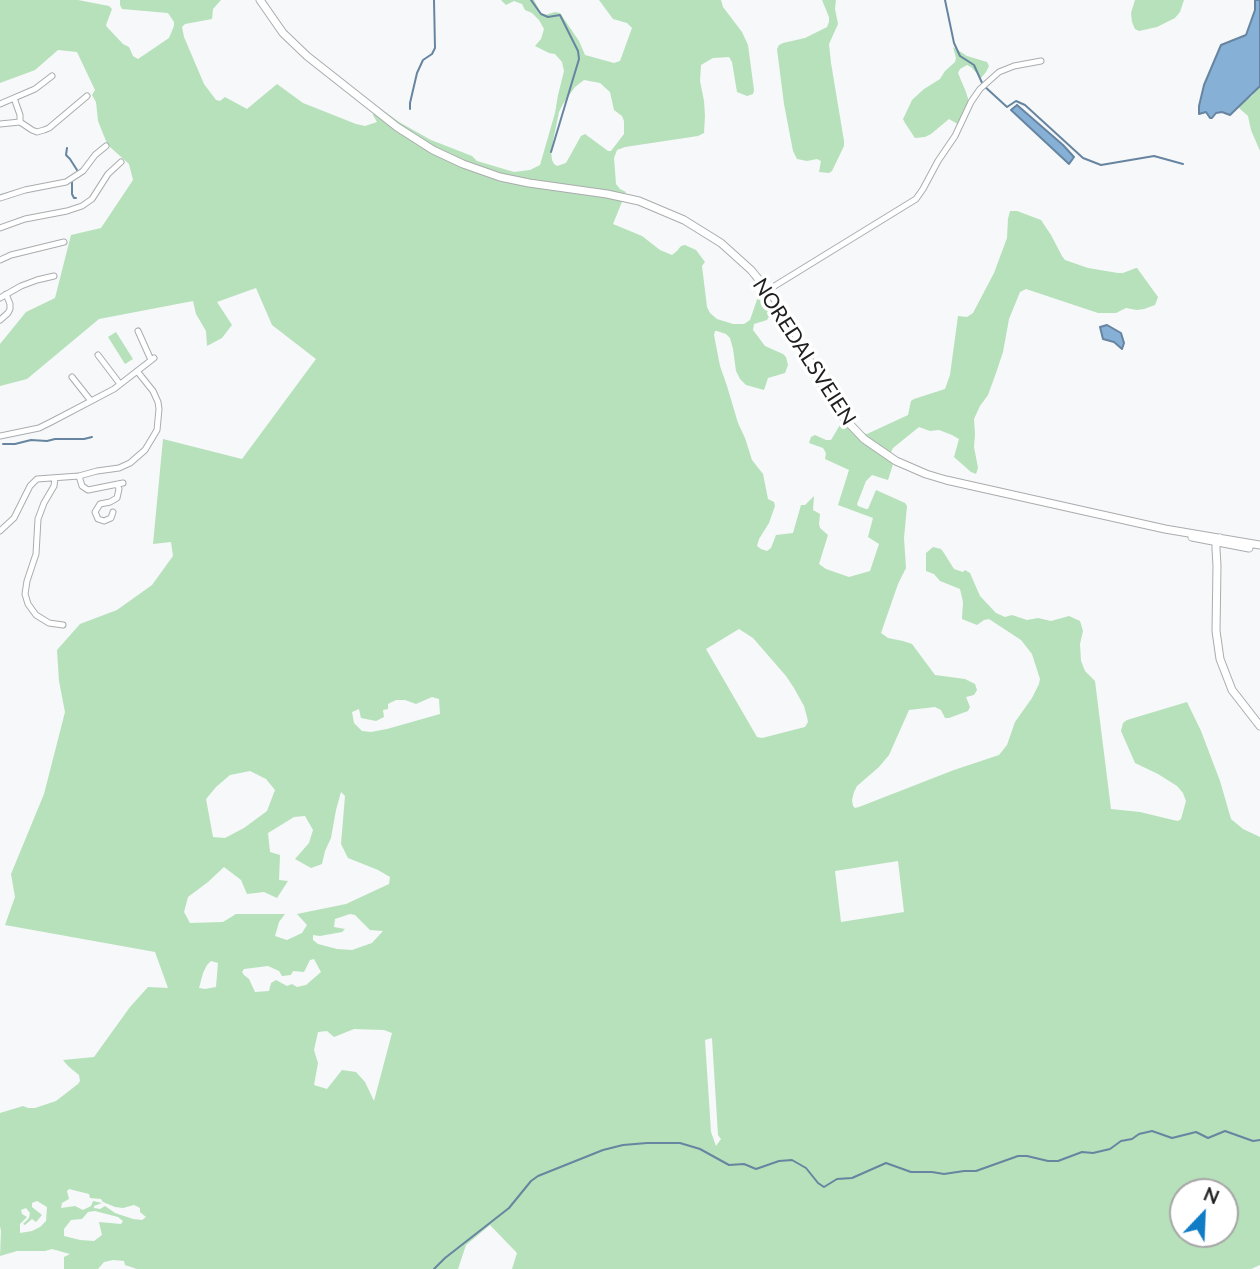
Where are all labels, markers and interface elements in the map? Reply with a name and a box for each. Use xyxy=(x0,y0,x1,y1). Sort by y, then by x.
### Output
street label: NOREDALSVEIEN xyxy=(747,274,861,430)
north arrow xyxy=(1169,1178,1239,1248)
text: N xyxy=(1200,1182,1223,1208)

